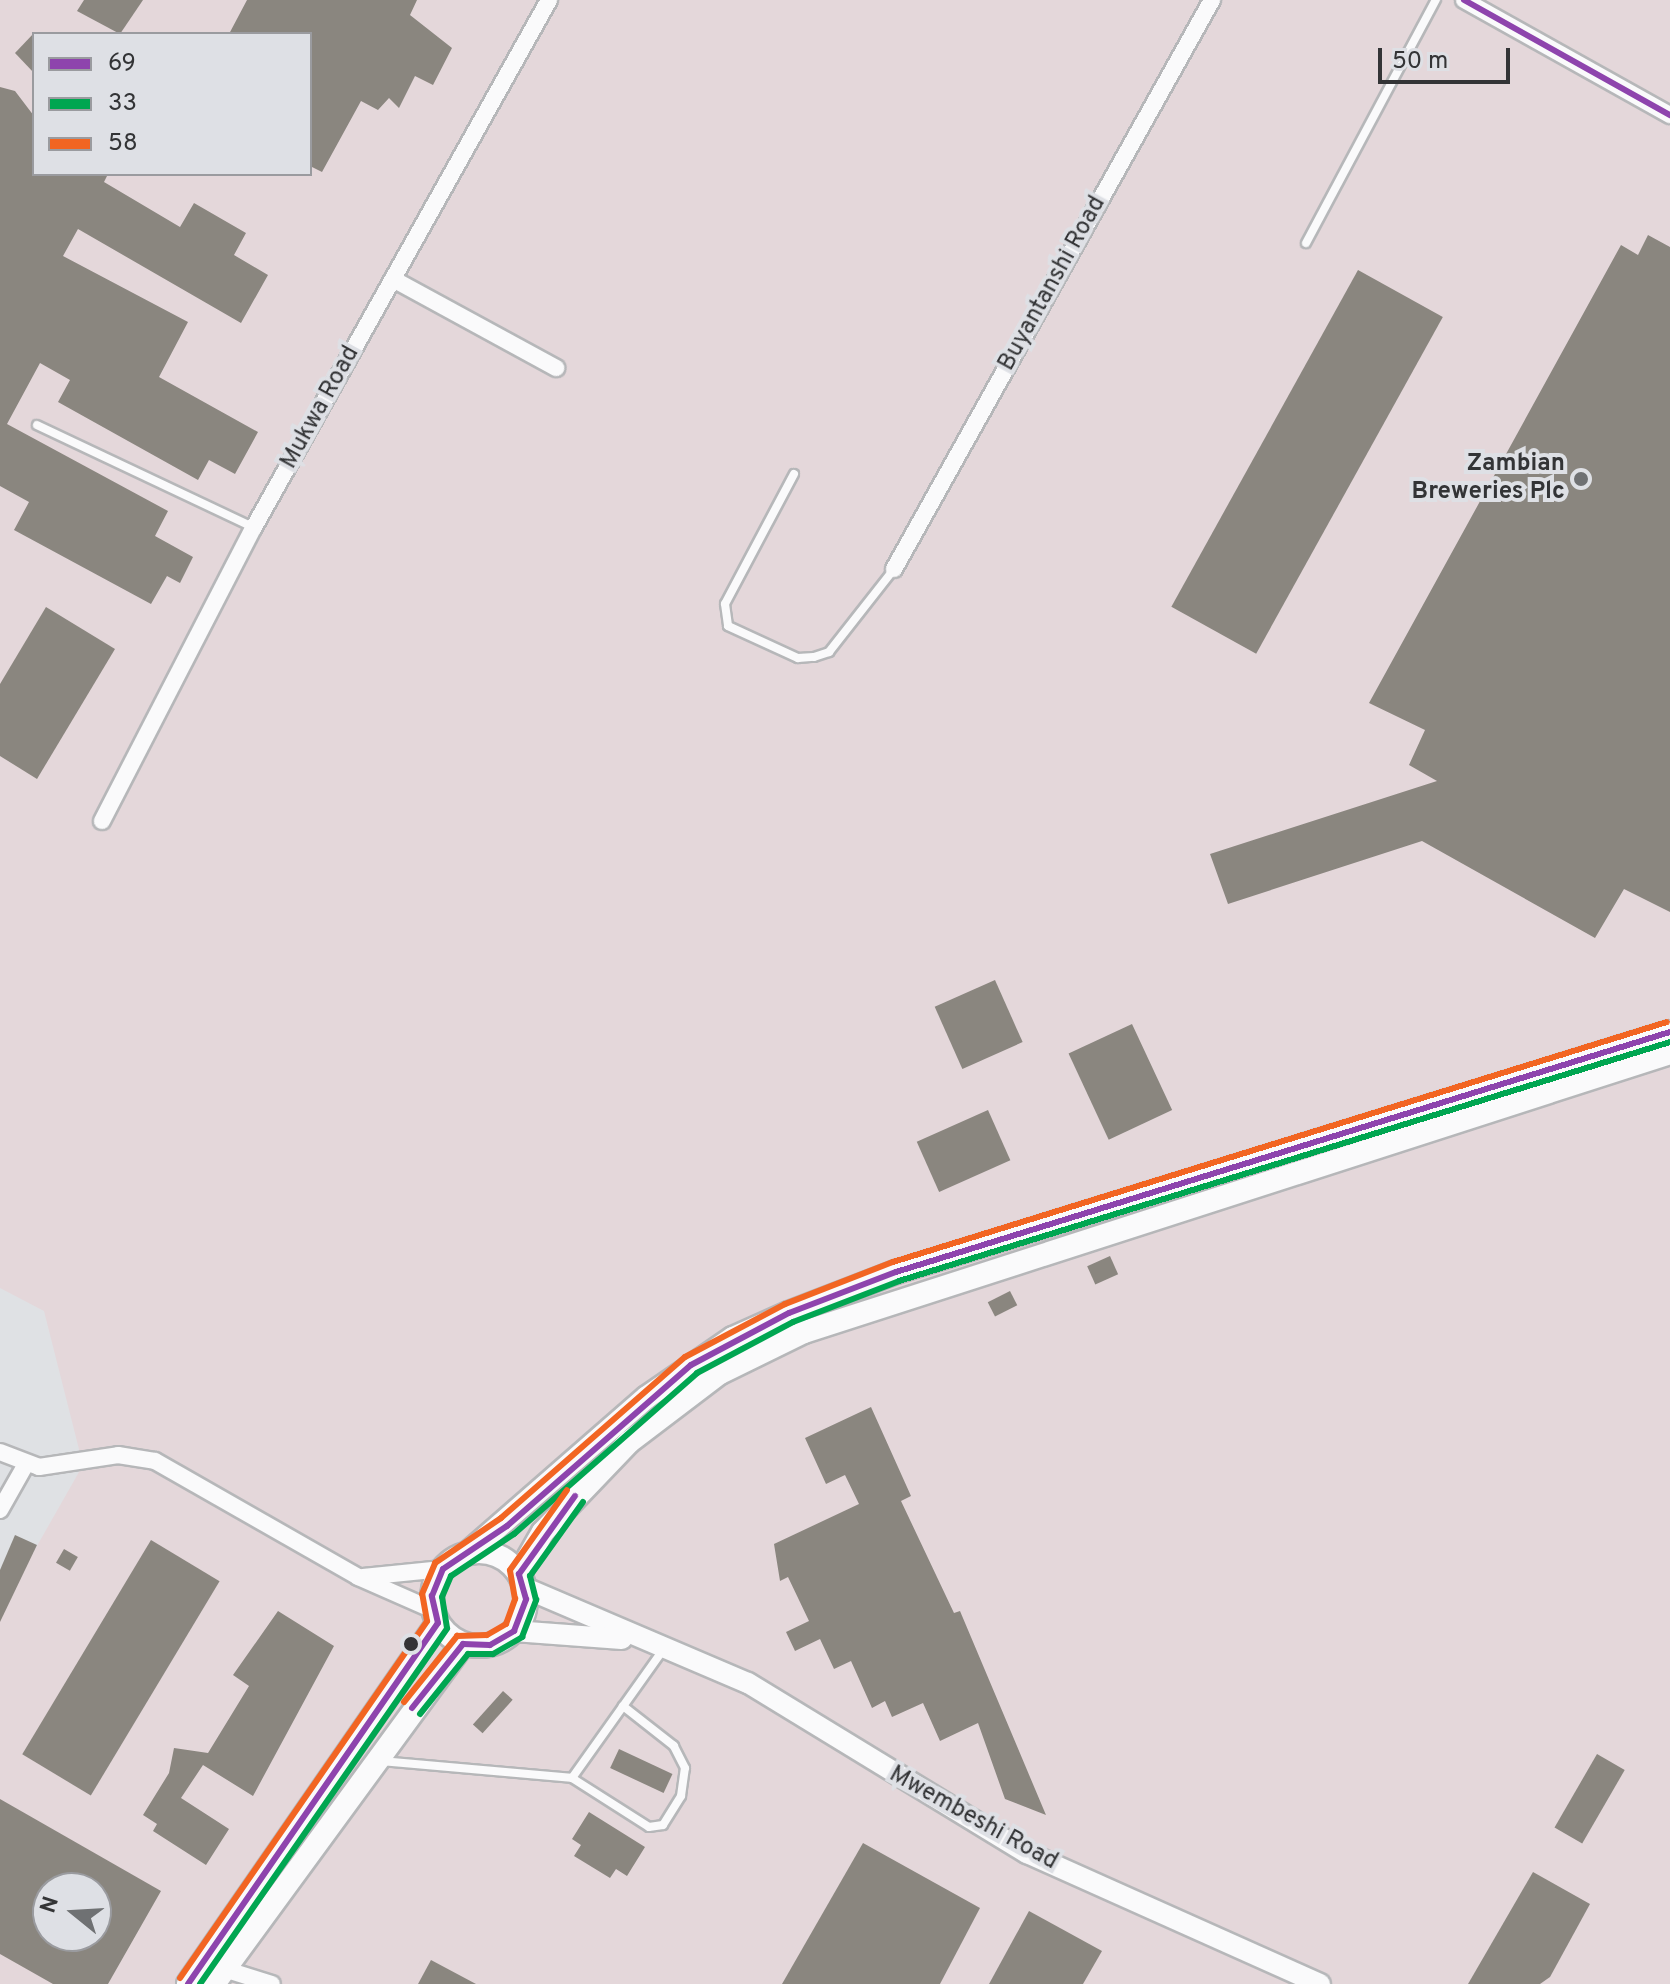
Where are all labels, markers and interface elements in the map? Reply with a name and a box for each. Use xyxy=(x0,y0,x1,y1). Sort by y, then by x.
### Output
legend xyxy=(32,32,312,176)
scale bar xyxy=(1382,32,1514,82)
text: 50 m xyxy=(1392,47,1448,77)
text: 69 xyxy=(108,49,136,79)
text: 33 xyxy=(108,89,137,119)
text: 58 xyxy=(108,129,138,159)
street label: Buyantanshi Road xyxy=(993,192,1113,376)
street label: Mukwa Road xyxy=(275,342,367,474)
place label: Zambian Breweries Plc xyxy=(1412,451,1565,507)
marker: Zambian Breweries Plc xyxy=(1572,470,1590,488)
unlabelled marker xyxy=(403,1636,419,1652)
street label: Mwembeshi Road xyxy=(884,1761,1062,1877)
north arrow xyxy=(32,1872,112,1952)
text: N xyxy=(35,1893,66,1917)

